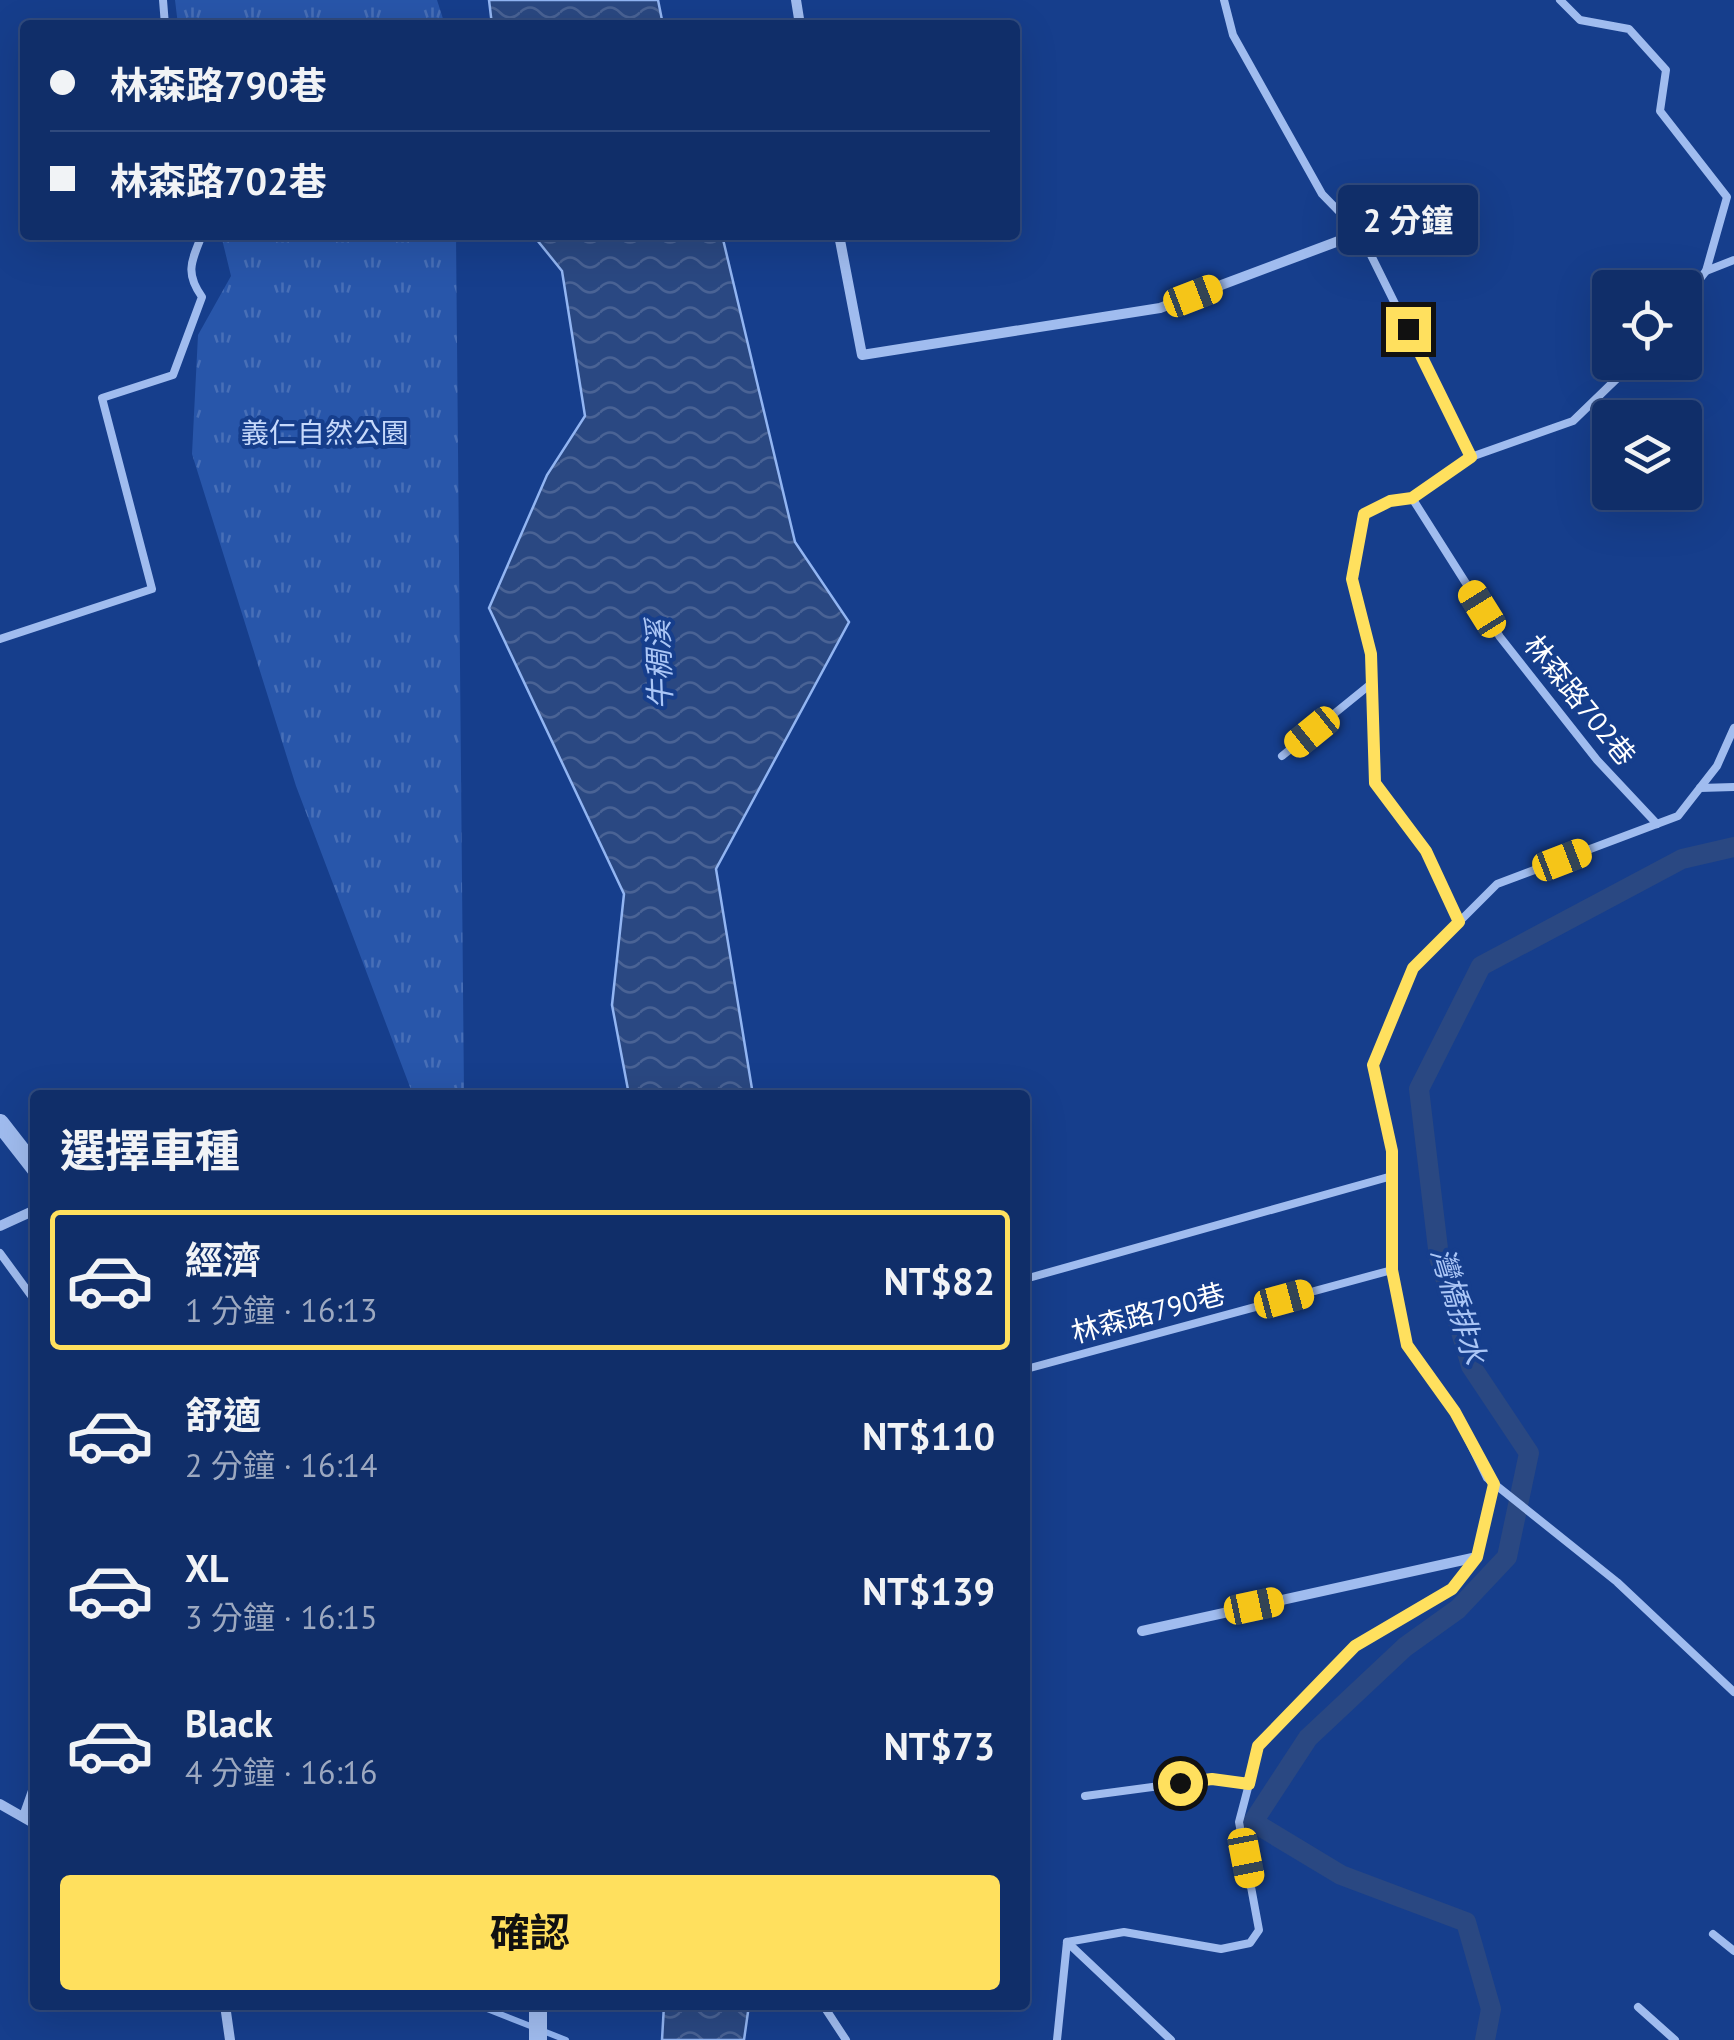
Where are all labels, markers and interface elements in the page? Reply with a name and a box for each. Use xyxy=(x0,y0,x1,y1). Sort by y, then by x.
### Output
text: 林森路790巷 xyxy=(110,60,327,109)
text: 林森路702巷 xyxy=(110,156,327,205)
callout: 2 分鐘 xyxy=(1338,184,1478,254)
text: 2 分鐘 xyxy=(1363,199,1453,241)
map controls xyxy=(1592,270,1702,510)
button: locate xyxy=(1592,270,1702,380)
car xyxy=(1160,271,1226,321)
route end xyxy=(1386,307,1431,352)
button: layers xyxy=(1592,400,1702,510)
park label: 義仁自然公園 xyxy=(241,414,409,451)
car xyxy=(1453,576,1511,642)
water label: 牛稠溪 xyxy=(637,615,680,711)
street label: 林森路702巷 xyxy=(1516,627,1644,773)
car xyxy=(1279,701,1345,763)
car xyxy=(1529,835,1595,885)
text: 選擇車種 xyxy=(60,1121,240,1179)
icon: car xyxy=(65,1235,155,1325)
text: 經濟 xyxy=(185,1235,261,1284)
water label: 灣橋排水 xyxy=(1423,1242,1496,1371)
text: NT$82 xyxy=(884,1256,995,1305)
street label: 林森路790巷 xyxy=(1067,1274,1229,1351)
car xyxy=(1251,1277,1317,1321)
text: 1 分鐘 · 16:13 xyxy=(185,1289,377,1331)
icon: car xyxy=(65,1390,155,1480)
text: 舒適 xyxy=(185,1390,261,1439)
text: NT$110 xyxy=(862,1411,995,1460)
text: 2 分鐘 · 16:14 xyxy=(185,1444,377,1486)
text: XL xyxy=(185,1543,229,1592)
icon: car xyxy=(65,1545,155,1635)
text: NT$139 xyxy=(862,1566,995,1615)
car xyxy=(1222,1585,1286,1627)
text: 3 分鐘 · 16:15 xyxy=(185,1596,377,1638)
text: Black xyxy=(185,1698,273,1747)
icon: car xyxy=(65,1700,155,1790)
text: NT$73 xyxy=(884,1721,995,1770)
text: 4 分鐘 · 16:16 xyxy=(185,1751,377,1793)
route start xyxy=(1158,1761,1203,1806)
car xyxy=(1226,1826,1266,1890)
button: 確認 xyxy=(60,1875,1000,1990)

